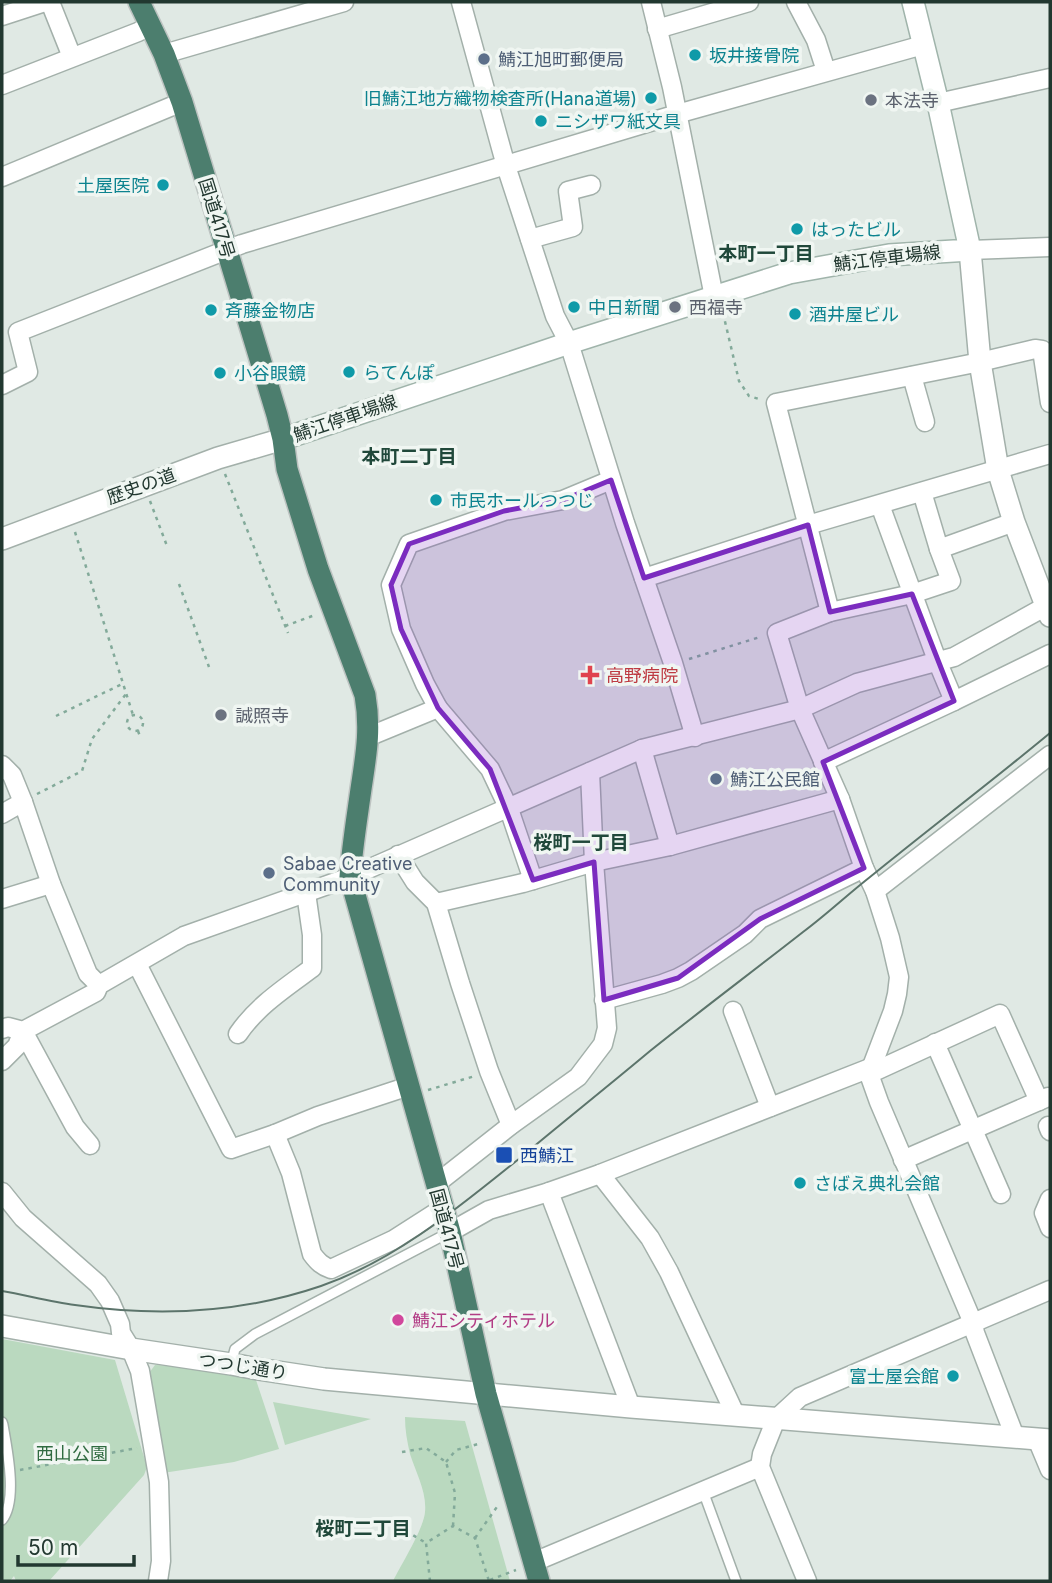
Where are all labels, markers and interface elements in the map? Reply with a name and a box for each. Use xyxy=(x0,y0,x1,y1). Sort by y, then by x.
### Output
place label: 坂井接骨院 xyxy=(709,45,799,66)
marker: 坂井接骨院 xyxy=(687,47,703,63)
place label: 鯖江旭町郵便局 xyxy=(498,49,624,70)
marker: 鯖江旭町郵便局 xyxy=(476,51,492,67)
place label: 旧鯖江地方織物検査所(Hana道場) xyxy=(364,88,637,109)
marker: 旧鯖江地方織物検査所(Hana道場) xyxy=(643,90,659,106)
place label: 本法寺 xyxy=(885,90,939,111)
marker: 本法寺 xyxy=(863,92,879,108)
place label: ニシザワ紙文具 xyxy=(555,111,681,132)
marker: ニシザワ紙文具 xyxy=(533,113,549,129)
place label: 土屋医院 xyxy=(77,175,149,196)
street label: 国道417号 xyxy=(195,175,239,261)
marker: 土屋医院 xyxy=(155,177,171,193)
place label: はったビル xyxy=(811,219,901,240)
marker: はったビル xyxy=(789,221,805,237)
street label: 鯖江停車場線 xyxy=(832,241,942,275)
district label: 本町一丁目 xyxy=(718,242,814,265)
place label: 中日新聞 xyxy=(588,297,660,318)
place label: 西福寺 xyxy=(689,297,743,318)
marker: 中日新聞 xyxy=(566,299,582,315)
marker: 西福寺 xyxy=(667,299,683,315)
place label: 斉藤金物店 xyxy=(225,300,315,321)
marker: 斉藤金物店 xyxy=(203,302,219,318)
place label: 酒井屋ビル xyxy=(809,304,899,325)
marker: 酒井屋ビル xyxy=(787,306,803,322)
place label: らてんぽ xyxy=(363,362,434,383)
place label: 小谷眼鏡 xyxy=(234,363,306,384)
marker: らてんぽ xyxy=(341,364,357,380)
marker: 小谷眼鏡 xyxy=(212,365,228,381)
street label: 鯖江停車場線 xyxy=(291,390,399,446)
district label: 本町二丁目 xyxy=(361,445,457,468)
street label: 歴史の道 xyxy=(104,464,178,508)
place label: 市民ホールつつじ xyxy=(450,490,594,511)
marker: 市民ホールつつじ xyxy=(428,492,444,508)
marker: 高野病院 xyxy=(580,665,600,685)
place label: 高野病院 xyxy=(606,665,678,686)
place label: 誠照寺 xyxy=(235,705,289,726)
marker: 誠照寺 xyxy=(213,707,229,723)
place label: 鯖江公民館 xyxy=(730,769,820,790)
marker: 鯖江公民館 xyxy=(708,771,724,787)
district label: 桜町一丁目 xyxy=(533,831,629,854)
place label: Sabae Creative Community xyxy=(283,853,412,895)
marker: Sabae Creative Community xyxy=(261,865,277,881)
marker: 西鯖江 xyxy=(494,1145,514,1165)
place label: 西鯖江 xyxy=(520,1145,574,1166)
place label: さばえ典礼会館 xyxy=(814,1173,940,1194)
marker: さばえ典礼会館 xyxy=(792,1175,808,1191)
street label: 国道417号 xyxy=(426,1186,468,1272)
place label: 鯖江シティホテル xyxy=(412,1310,555,1331)
marker: 鯖江シティホテル xyxy=(390,1312,406,1328)
street label: つつじ通り xyxy=(197,1349,289,1383)
place label: 富士屋会館 xyxy=(849,1366,939,1387)
marker: 富士屋会館 xyxy=(945,1368,961,1384)
park label: 西山公園 xyxy=(36,1443,108,1464)
district label: 桜町二丁目 xyxy=(315,1517,411,1540)
scale bar xyxy=(18,1524,133,1568)
text: 50 m xyxy=(28,1535,78,1560)

